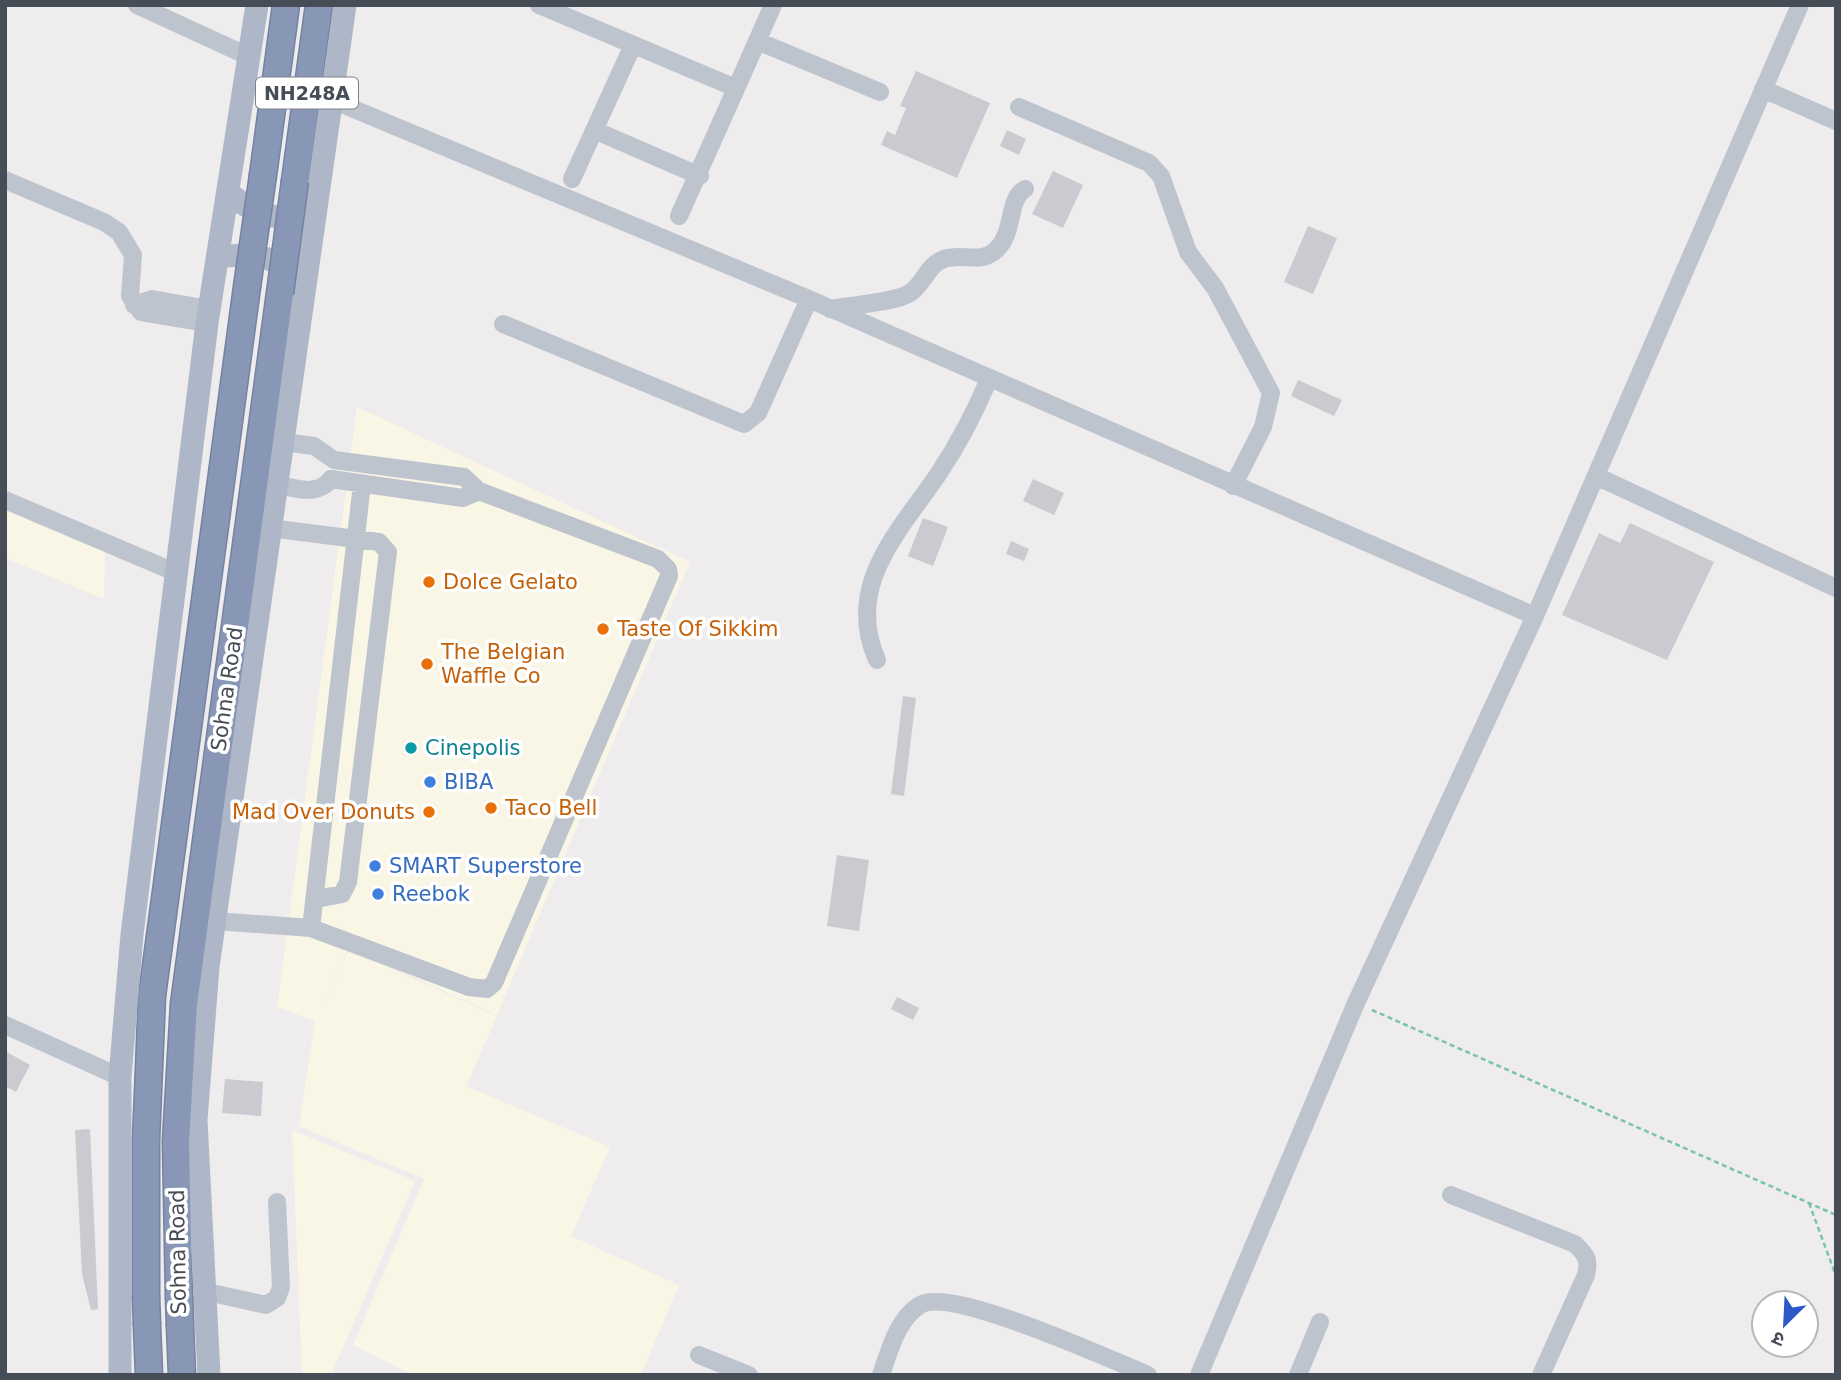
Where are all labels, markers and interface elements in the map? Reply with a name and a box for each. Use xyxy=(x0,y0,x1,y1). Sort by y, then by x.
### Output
road number: NH248A xyxy=(256,78,358,108)
place label: Dolce Gelato xyxy=(443,570,578,594)
marker: Dolce Gelato xyxy=(421,574,437,590)
place label: Taste Of Sikkim xyxy=(616,617,778,641)
marker: Taste Of Sikkim xyxy=(595,621,611,637)
street label: Sohna Road xyxy=(206,625,248,753)
place label: The Belgian Waffle Co xyxy=(440,640,565,688)
marker: The Belgian Waffle Co xyxy=(419,656,435,672)
place label: Cinepolis xyxy=(425,736,521,760)
marker: Cinepolis xyxy=(403,740,419,756)
place label: BIBA xyxy=(444,770,494,794)
marker: BIBA xyxy=(422,774,438,790)
place label: Taco Bell xyxy=(504,796,597,820)
place label: Mad Over Donuts xyxy=(232,800,415,824)
marker: Taco Bell xyxy=(483,800,499,816)
marker: Mad Over Donuts xyxy=(421,804,437,820)
place label: SMART Superstore xyxy=(389,854,582,878)
marker: SMART Superstore xyxy=(367,858,383,874)
place label: Reebok xyxy=(392,882,471,906)
marker: Reebok xyxy=(370,886,386,902)
street label: Sohna Road xyxy=(165,1189,191,1315)
north arrow xyxy=(1750,1289,1820,1359)
text: उ xyxy=(1768,1327,1788,1352)

